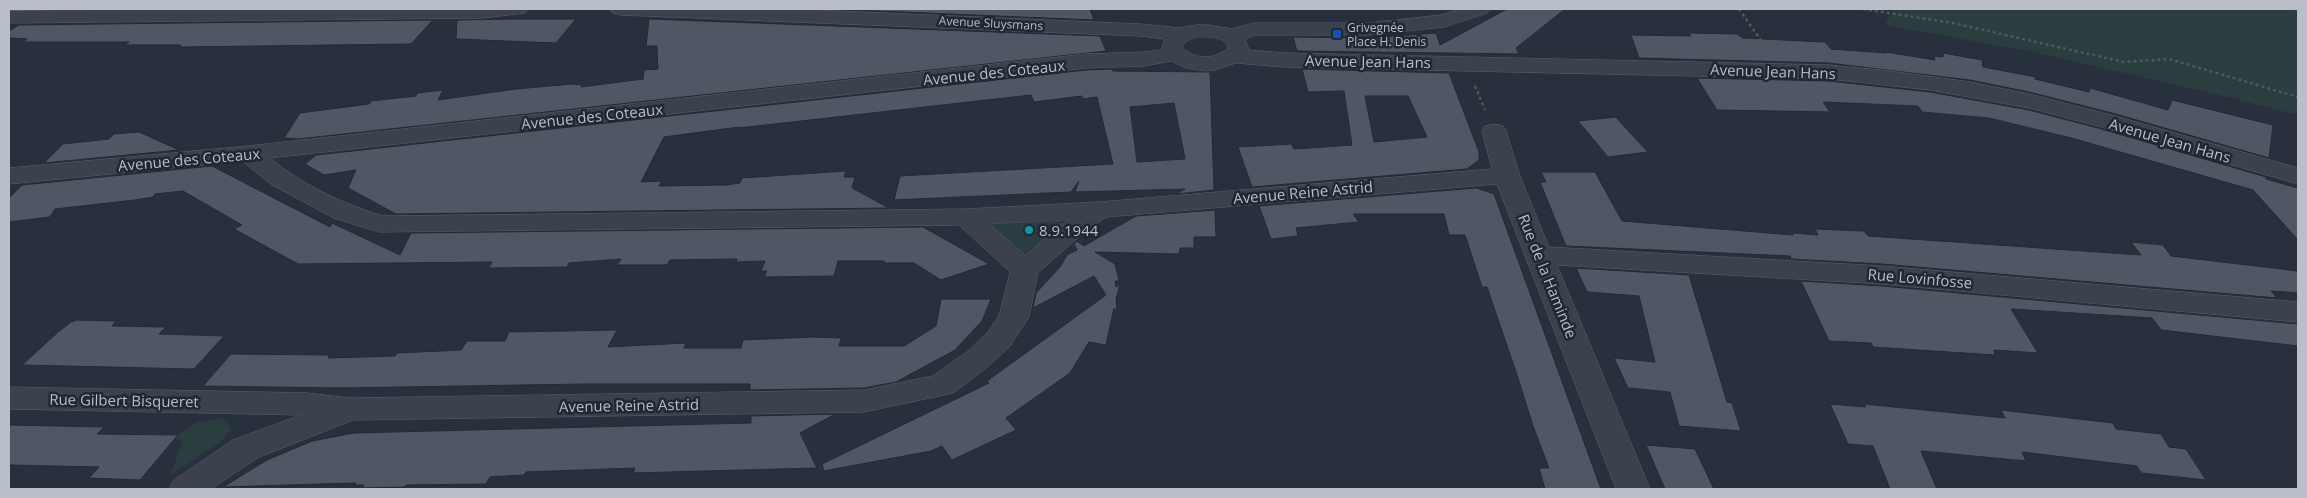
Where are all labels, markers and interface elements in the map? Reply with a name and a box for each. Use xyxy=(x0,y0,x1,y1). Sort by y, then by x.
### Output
street label: Avenue Sluysmans xyxy=(938,12,1044,34)
place label: Grivegnée Place H. Denis xyxy=(1347,19,1426,50)
marker: Grivegnée Place H. Denis xyxy=(1331,28,1343,40)
street label: Avenue Jean Hans xyxy=(1305,50,1431,72)
street label: Avenue des Coteaux xyxy=(922,55,1066,89)
street label: Avenue Jean Hans xyxy=(1710,59,1836,83)
street label: Avenue des Coteaux xyxy=(520,99,664,133)
street label: Avenue Jean Hans xyxy=(2107,113,2233,167)
street label: Avenue des Coteaux xyxy=(117,143,261,175)
street label: Avenue Reine Astrid xyxy=(1232,176,1374,208)
street label: Rue de la Haminde xyxy=(1514,211,1582,341)
place label: 8.9.1944 xyxy=(1039,220,1099,240)
marker: 8.9.1944 xyxy=(1023,224,1035,236)
street label: Rue Lovinfosse xyxy=(1867,263,1973,293)
street label: Rue Gilbert Bisqueret xyxy=(49,389,199,411)
street label: Avenue Reine Astrid xyxy=(559,394,699,416)

